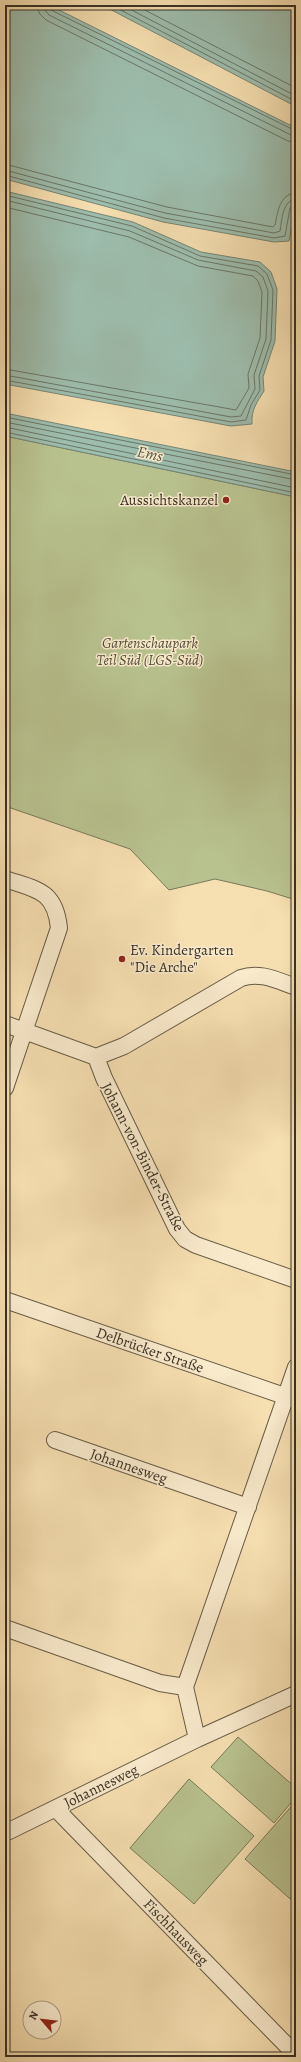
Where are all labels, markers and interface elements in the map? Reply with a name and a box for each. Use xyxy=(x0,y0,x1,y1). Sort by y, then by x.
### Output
water label: Ems xyxy=(135,441,165,468)
place label: Aussichtskanzel xyxy=(119,490,218,510)
marker: Aussichtskanzel xyxy=(221,495,231,505)
park label: Gartenschaupark Teil Süd (LGS-Süd) xyxy=(97,633,203,670)
place label: Ev. Kindergarten "Die Arche" xyxy=(130,940,234,977)
marker: Ev. Kindergarten "Die Arche" xyxy=(117,954,127,964)
street label: Johann-von-Binder-Straße xyxy=(97,1079,189,1235)
street label: Delbrücker Straße xyxy=(94,1322,207,1378)
street label: Johannesweg xyxy=(88,1443,171,1489)
street label: Johannesweg xyxy=(60,1759,142,1813)
street label: Fischhausweg xyxy=(139,1894,213,1970)
north arrow xyxy=(22,2000,62,2040)
text: N xyxy=(25,2008,42,2023)

